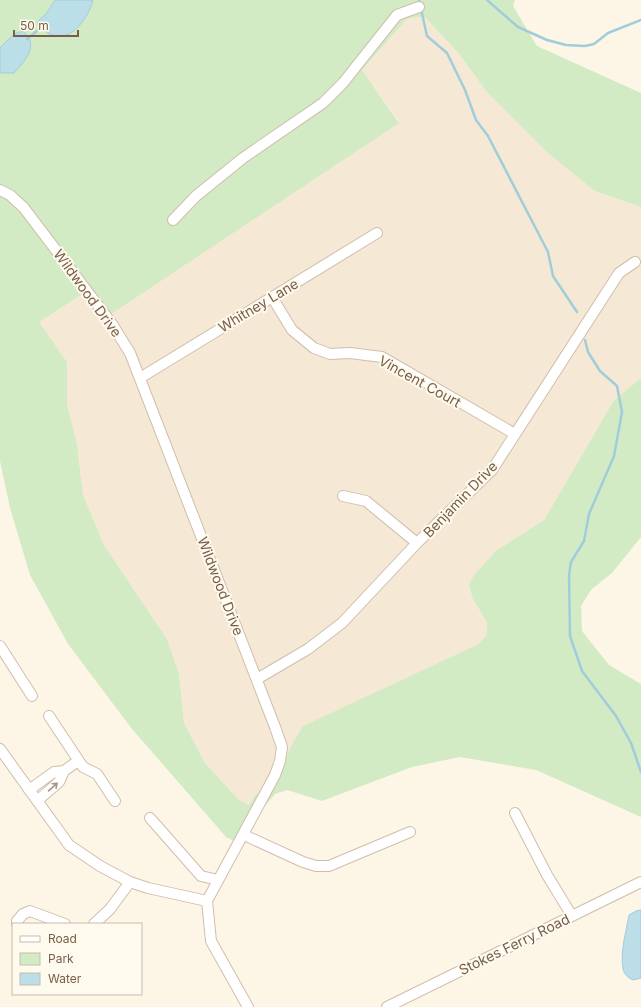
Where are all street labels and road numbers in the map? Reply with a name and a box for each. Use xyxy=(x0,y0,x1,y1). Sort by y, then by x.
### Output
street label: Wildwood Drive xyxy=(50,246,126,340)
street label: Whitney Lane xyxy=(215,274,301,336)
street label: Vincent Court xyxy=(376,351,464,411)
street label: Benjamin Drive xyxy=(419,457,501,541)
street label: Wildwood Drive xyxy=(194,534,248,638)
street label: Stokes Ferry Road xyxy=(456,910,572,978)

